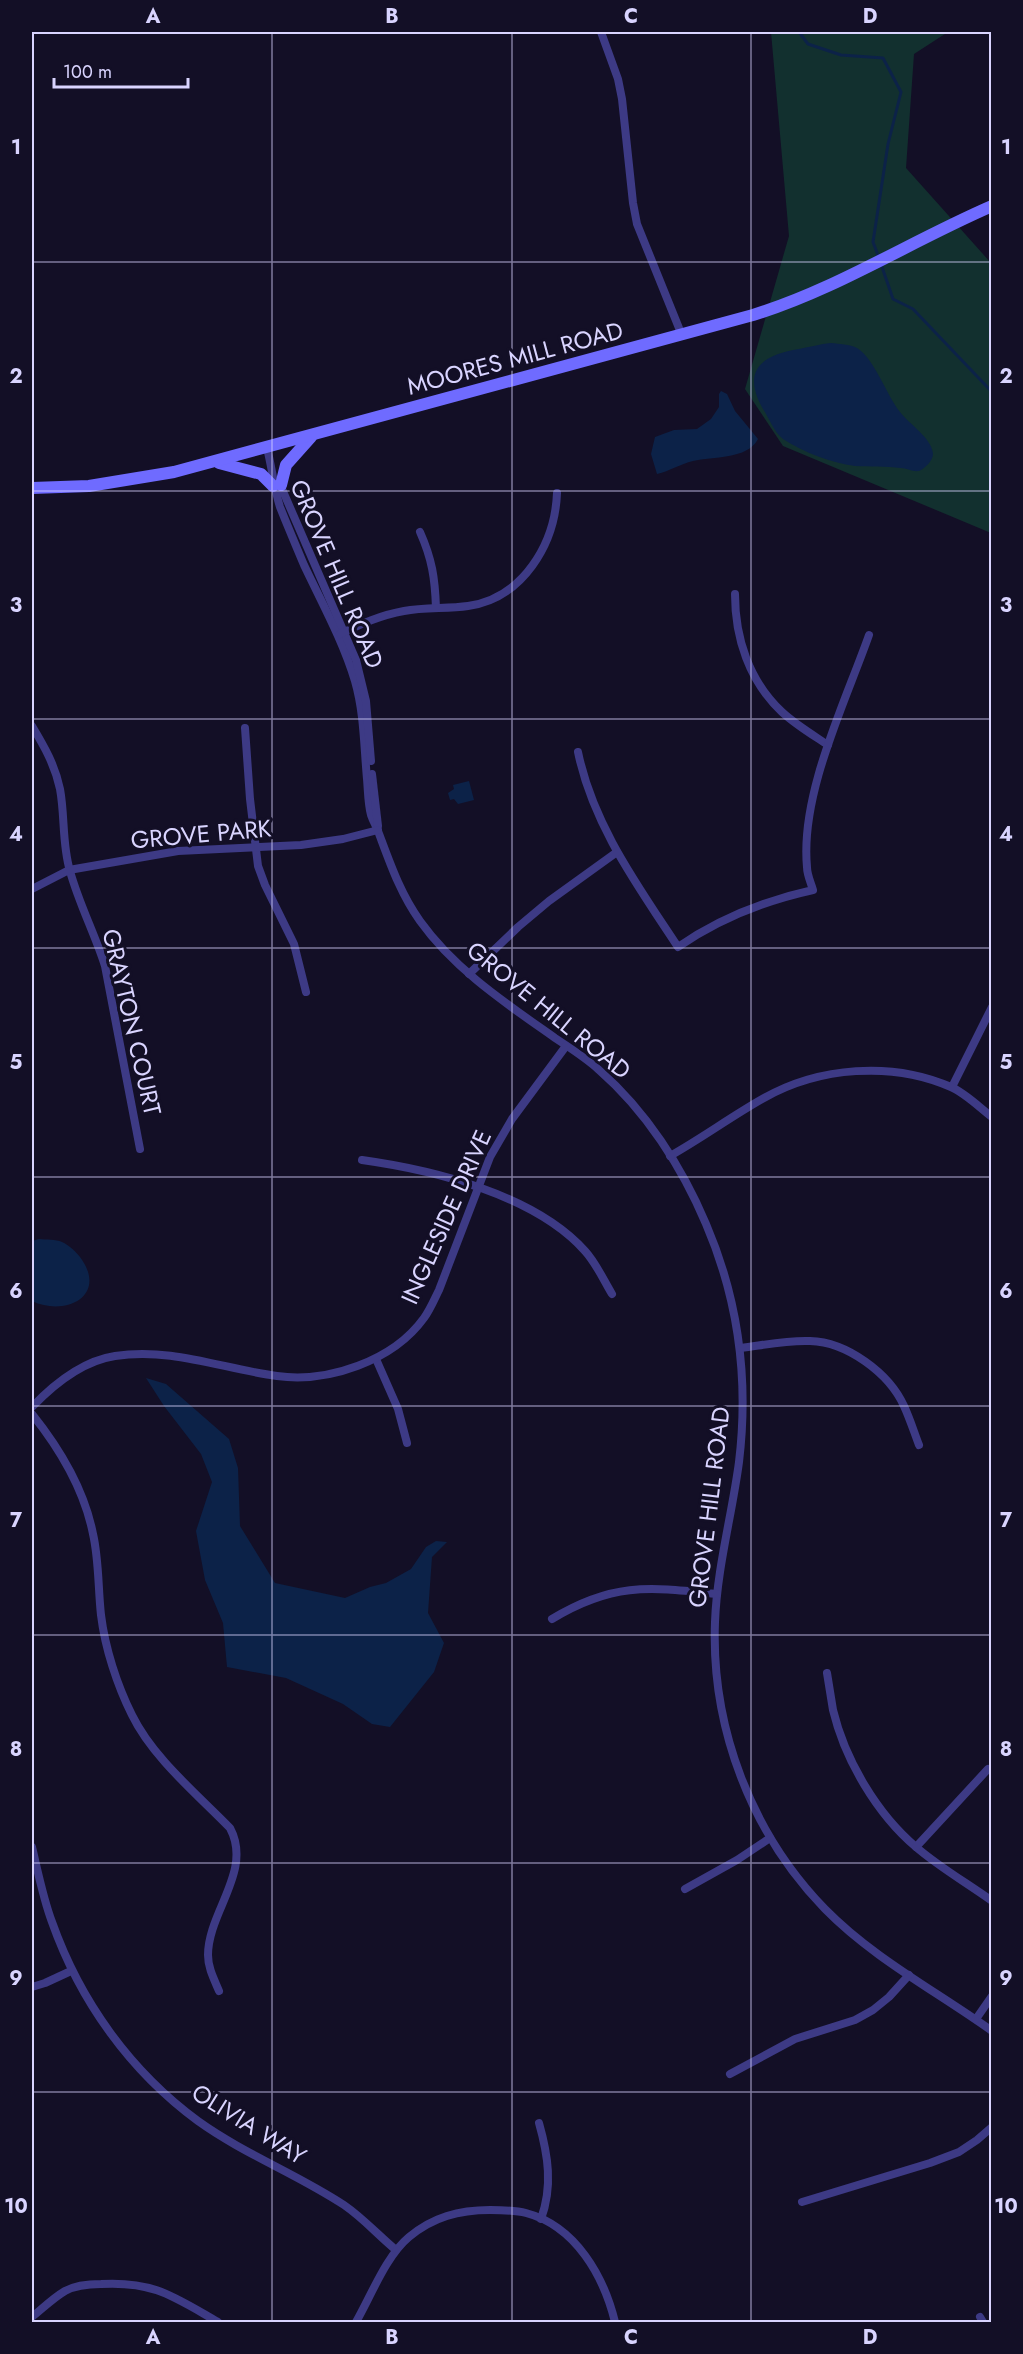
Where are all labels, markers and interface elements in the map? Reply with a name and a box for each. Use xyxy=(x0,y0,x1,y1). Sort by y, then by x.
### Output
text: A xyxy=(145,2,161,31)
text: B xyxy=(385,2,399,31)
text: C xyxy=(624,2,638,31)
text: D xyxy=(863,2,877,31)
scale bar xyxy=(54,51,188,89)
text: 100 m xyxy=(63,59,112,85)
text: 1 xyxy=(11,133,21,162)
text: 1 xyxy=(1001,133,1011,162)
street label: MOORES MILL ROAD xyxy=(403,312,627,404)
text: 2 xyxy=(9,362,23,391)
text: 2 xyxy=(999,362,1013,391)
street label: GROVE HILL ROAD xyxy=(281,474,393,674)
text: 3 xyxy=(10,591,22,620)
text: 3 xyxy=(1000,591,1012,620)
street label: GROVE PARK xyxy=(129,810,273,858)
text: 4 xyxy=(9,820,23,849)
text: 4 xyxy=(999,820,1013,849)
street label: GRAYTON COURT xyxy=(94,925,170,1119)
street label: GROVE HILL ROAD xyxy=(459,933,639,1087)
text: 5 xyxy=(10,1048,23,1077)
text: 5 xyxy=(1000,1048,1013,1077)
street label: INGLESIDE DRIVE xyxy=(392,1124,500,1310)
text: 6 xyxy=(9,1277,23,1306)
text: 6 xyxy=(999,1277,1013,1306)
street label: GROVE HILL ROAD xyxy=(679,1405,739,1609)
text: 7 xyxy=(10,1506,23,1535)
text: 7 xyxy=(1000,1506,1013,1535)
text: 8 xyxy=(10,1735,22,1764)
text: 8 xyxy=(1000,1735,1012,1764)
text: 9 xyxy=(9,1964,23,1993)
text: 9 xyxy=(999,1964,1013,1993)
street label: OLIVIA WAY xyxy=(185,2075,314,2173)
text: 10 xyxy=(4,2192,28,2221)
text: 10 xyxy=(994,2192,1018,2221)
text: A xyxy=(145,2323,161,2352)
text: B xyxy=(385,2323,399,2352)
text: C xyxy=(624,2323,638,2352)
text: D xyxy=(863,2323,877,2352)

